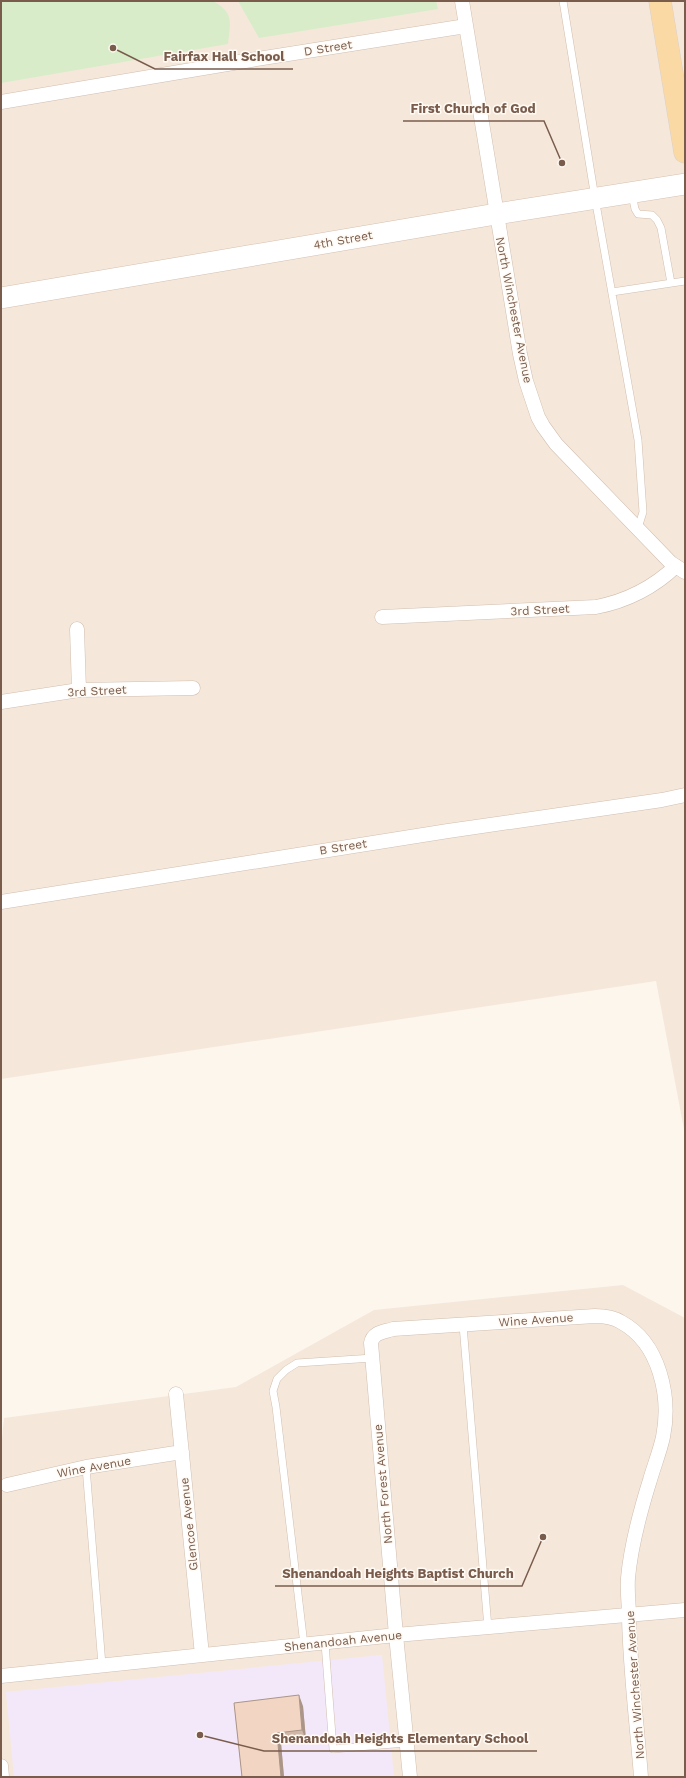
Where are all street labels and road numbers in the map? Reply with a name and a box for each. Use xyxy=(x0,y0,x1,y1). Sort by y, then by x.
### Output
street label: D Street xyxy=(303,37,353,59)
street label: 4th Street xyxy=(312,228,374,252)
street label: North Winchester Avenue xyxy=(493,236,535,384)
street label: 3rd Street xyxy=(510,601,570,619)
street label: 3rd Street xyxy=(67,682,127,700)
street label: B Street xyxy=(318,836,368,858)
street label: Wine Avenue xyxy=(498,1310,574,1330)
street label: North Forest Avenue xyxy=(371,1424,395,1544)
street label: Wine Avenue xyxy=(56,1454,132,1480)
street label: Glencoe Avenue xyxy=(177,1477,201,1571)
street label: North Winchester Avenue xyxy=(623,1610,647,1760)
street label: Shenandoah Avenue xyxy=(283,1628,403,1654)

